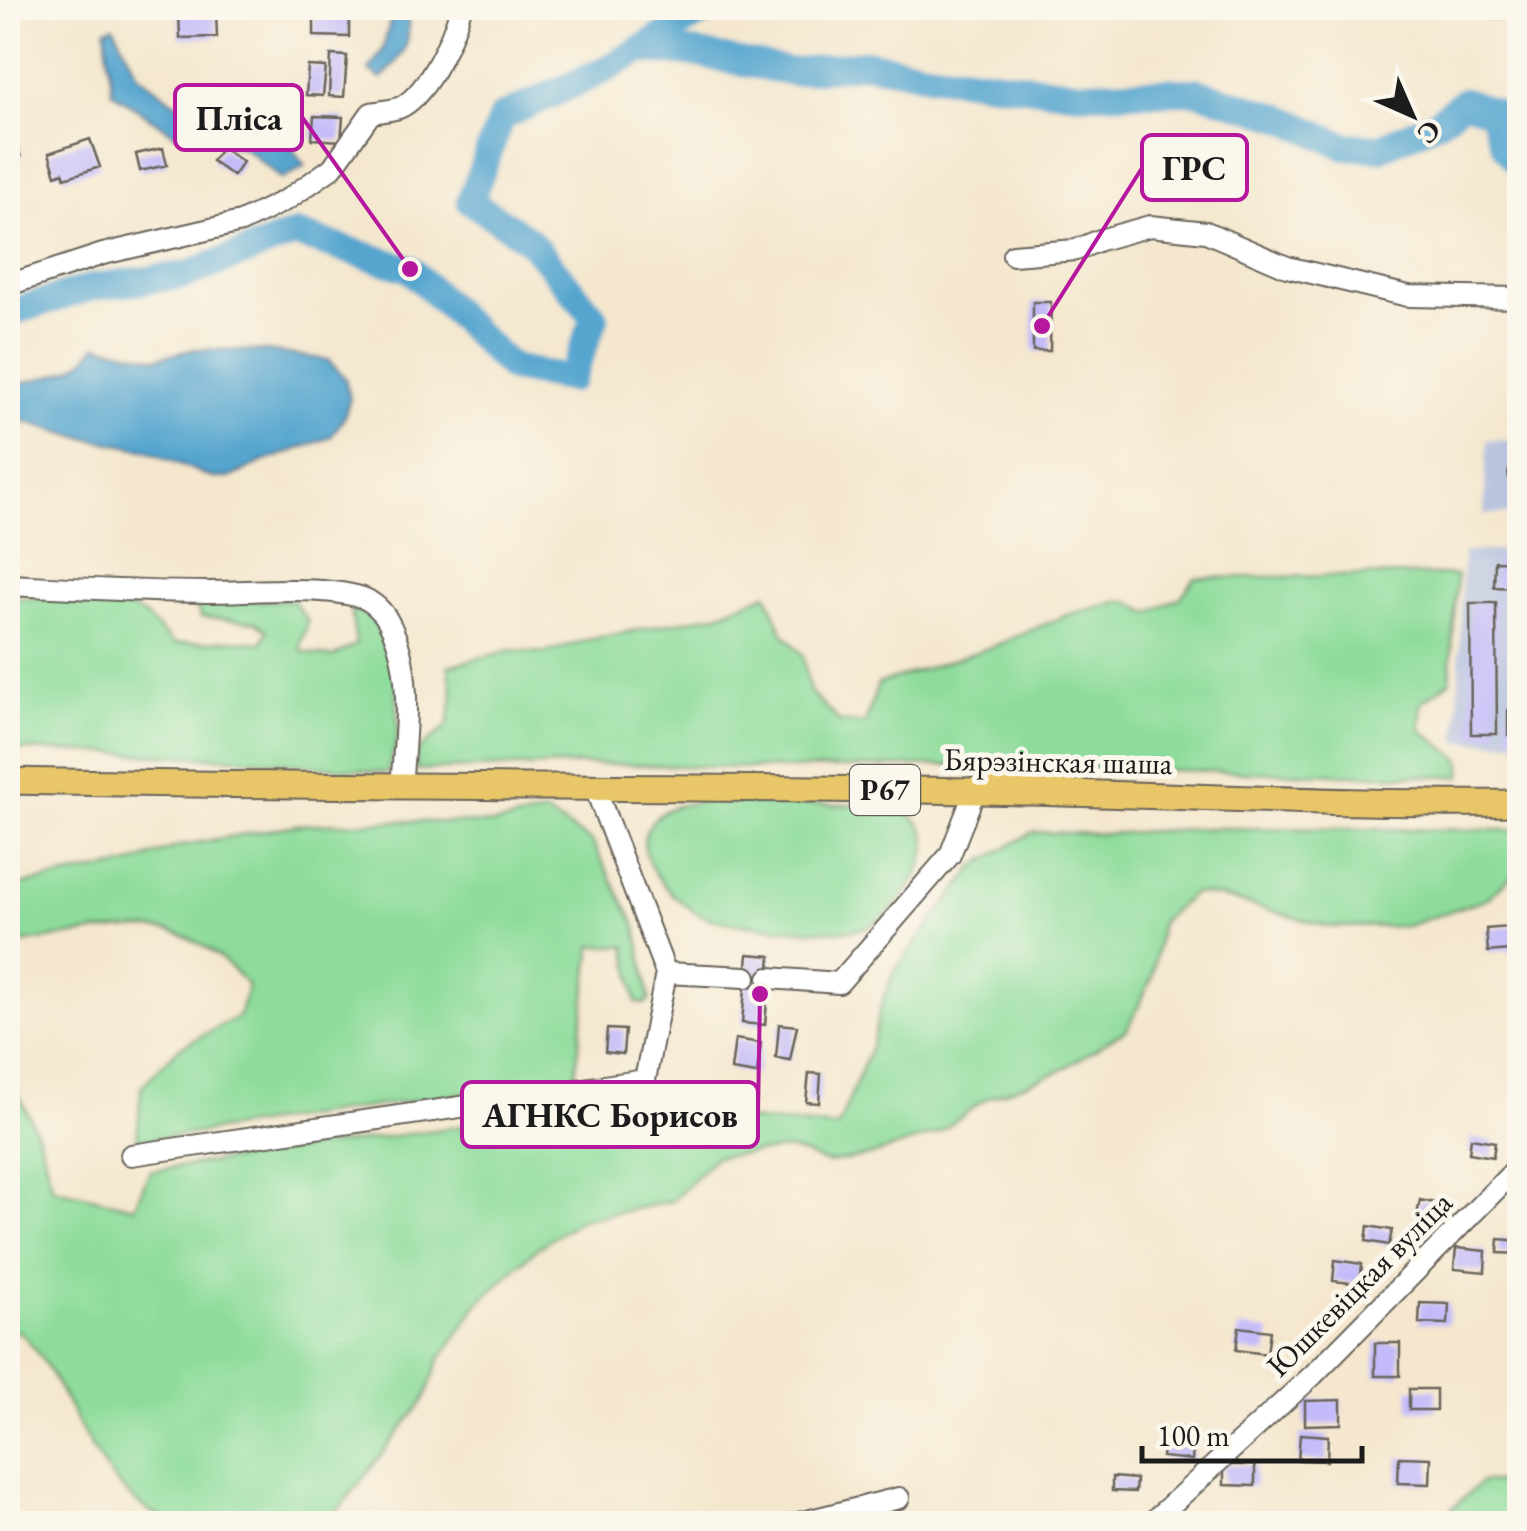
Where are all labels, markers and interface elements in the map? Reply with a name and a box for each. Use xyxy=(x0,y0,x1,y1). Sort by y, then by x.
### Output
north arrow xyxy=(1362,65,1462,165)
callout: Пліса xyxy=(175,85,302,150)
text: Пліса xyxy=(196,95,283,140)
text: С xyxy=(1410,113,1449,152)
callout: ГРС xyxy=(1142,135,1247,200)
text: ГРС xyxy=(1162,145,1226,190)
street label: Бярэзінская шаша xyxy=(943,738,1173,784)
road number: Р67 xyxy=(850,765,920,815)
callout: АГНКС Борисов xyxy=(462,1082,758,1147)
text: АГНКС Борисов xyxy=(481,1092,738,1137)
street label: Юшкевіцкая вуліца xyxy=(1257,1182,1461,1386)
scale bar xyxy=(1142,1401,1362,1463)
text: 100 m xyxy=(1157,1416,1230,1455)

